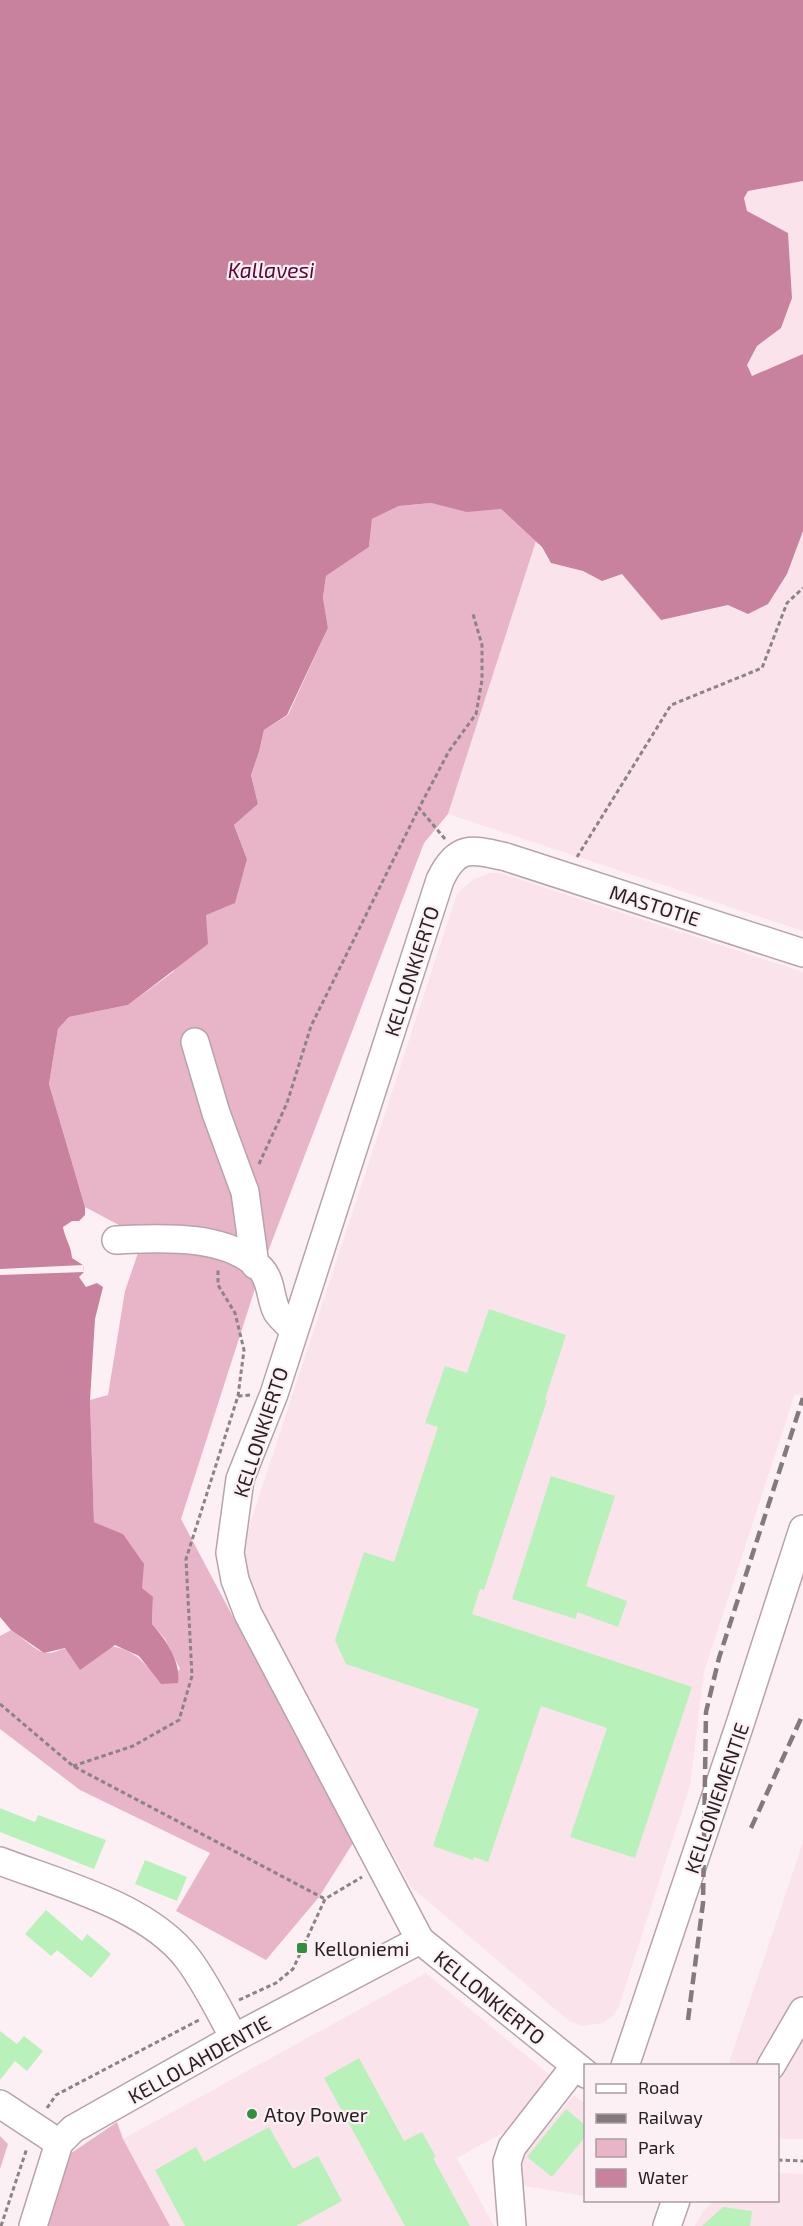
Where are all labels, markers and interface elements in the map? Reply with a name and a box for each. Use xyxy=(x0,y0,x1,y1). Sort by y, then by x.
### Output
water label: Kallavesi xyxy=(228,257,314,282)
street label: MASTOTIE xyxy=(607,879,703,931)
street label: KELLONKIERTO xyxy=(379,903,443,1039)
street label: KELLONKIERTO xyxy=(228,1364,292,1500)
street label: KELLONIEMENTIE xyxy=(679,1719,753,1877)
place label: Kelloniemi xyxy=(314,1936,409,1960)
marker: Kelloniemi xyxy=(295,1941,309,1955)
street label: KELLONKIERTO xyxy=(430,1945,550,2049)
street label: KELLOLAHDENTIE xyxy=(124,2010,274,2108)
legend xyxy=(584,2064,779,2202)
text: Road xyxy=(638,2076,679,2098)
place label: Atoy Power xyxy=(264,2102,368,2126)
text: Railway xyxy=(638,2106,703,2128)
marker: Atoy Power xyxy=(245,2107,259,2121)
text: Park xyxy=(638,2136,675,2158)
text: Water xyxy=(638,2166,688,2188)

